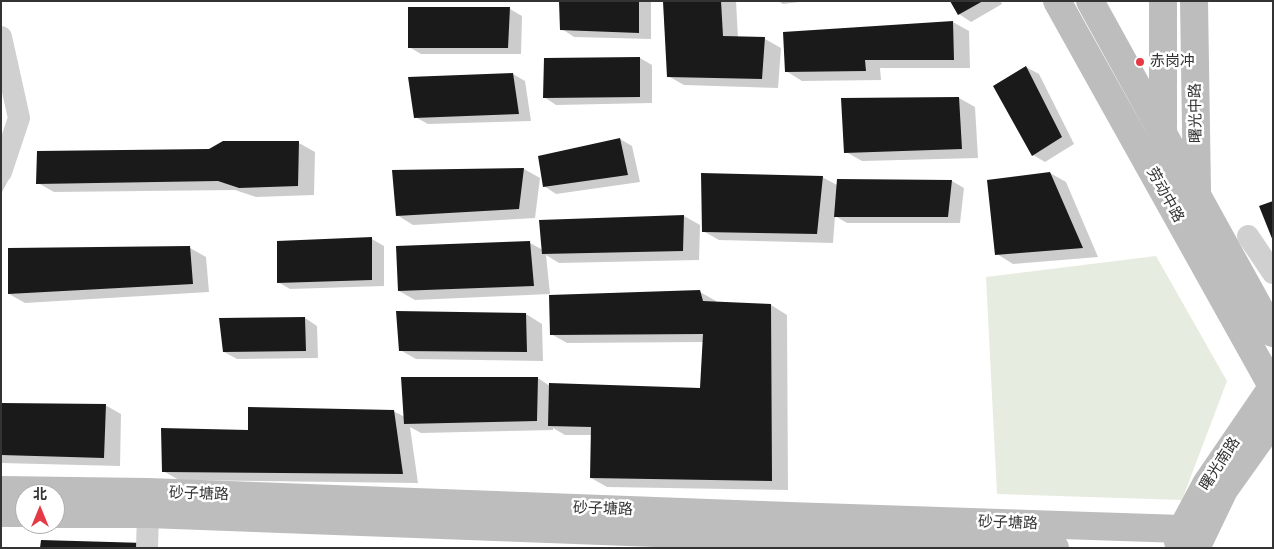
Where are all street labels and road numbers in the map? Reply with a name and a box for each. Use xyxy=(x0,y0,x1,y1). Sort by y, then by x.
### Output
street label: 曙光中路 xyxy=(1186,83,1206,143)
street label: 劳动中路 xyxy=(1143,164,1187,226)
street label: 曙光南路 xyxy=(1196,434,1244,494)
street label: 砂子塘路 xyxy=(169,484,229,504)
street label: 砂子塘路 xyxy=(573,499,633,519)
street label: 砂子塘路 xyxy=(978,513,1038,533)

